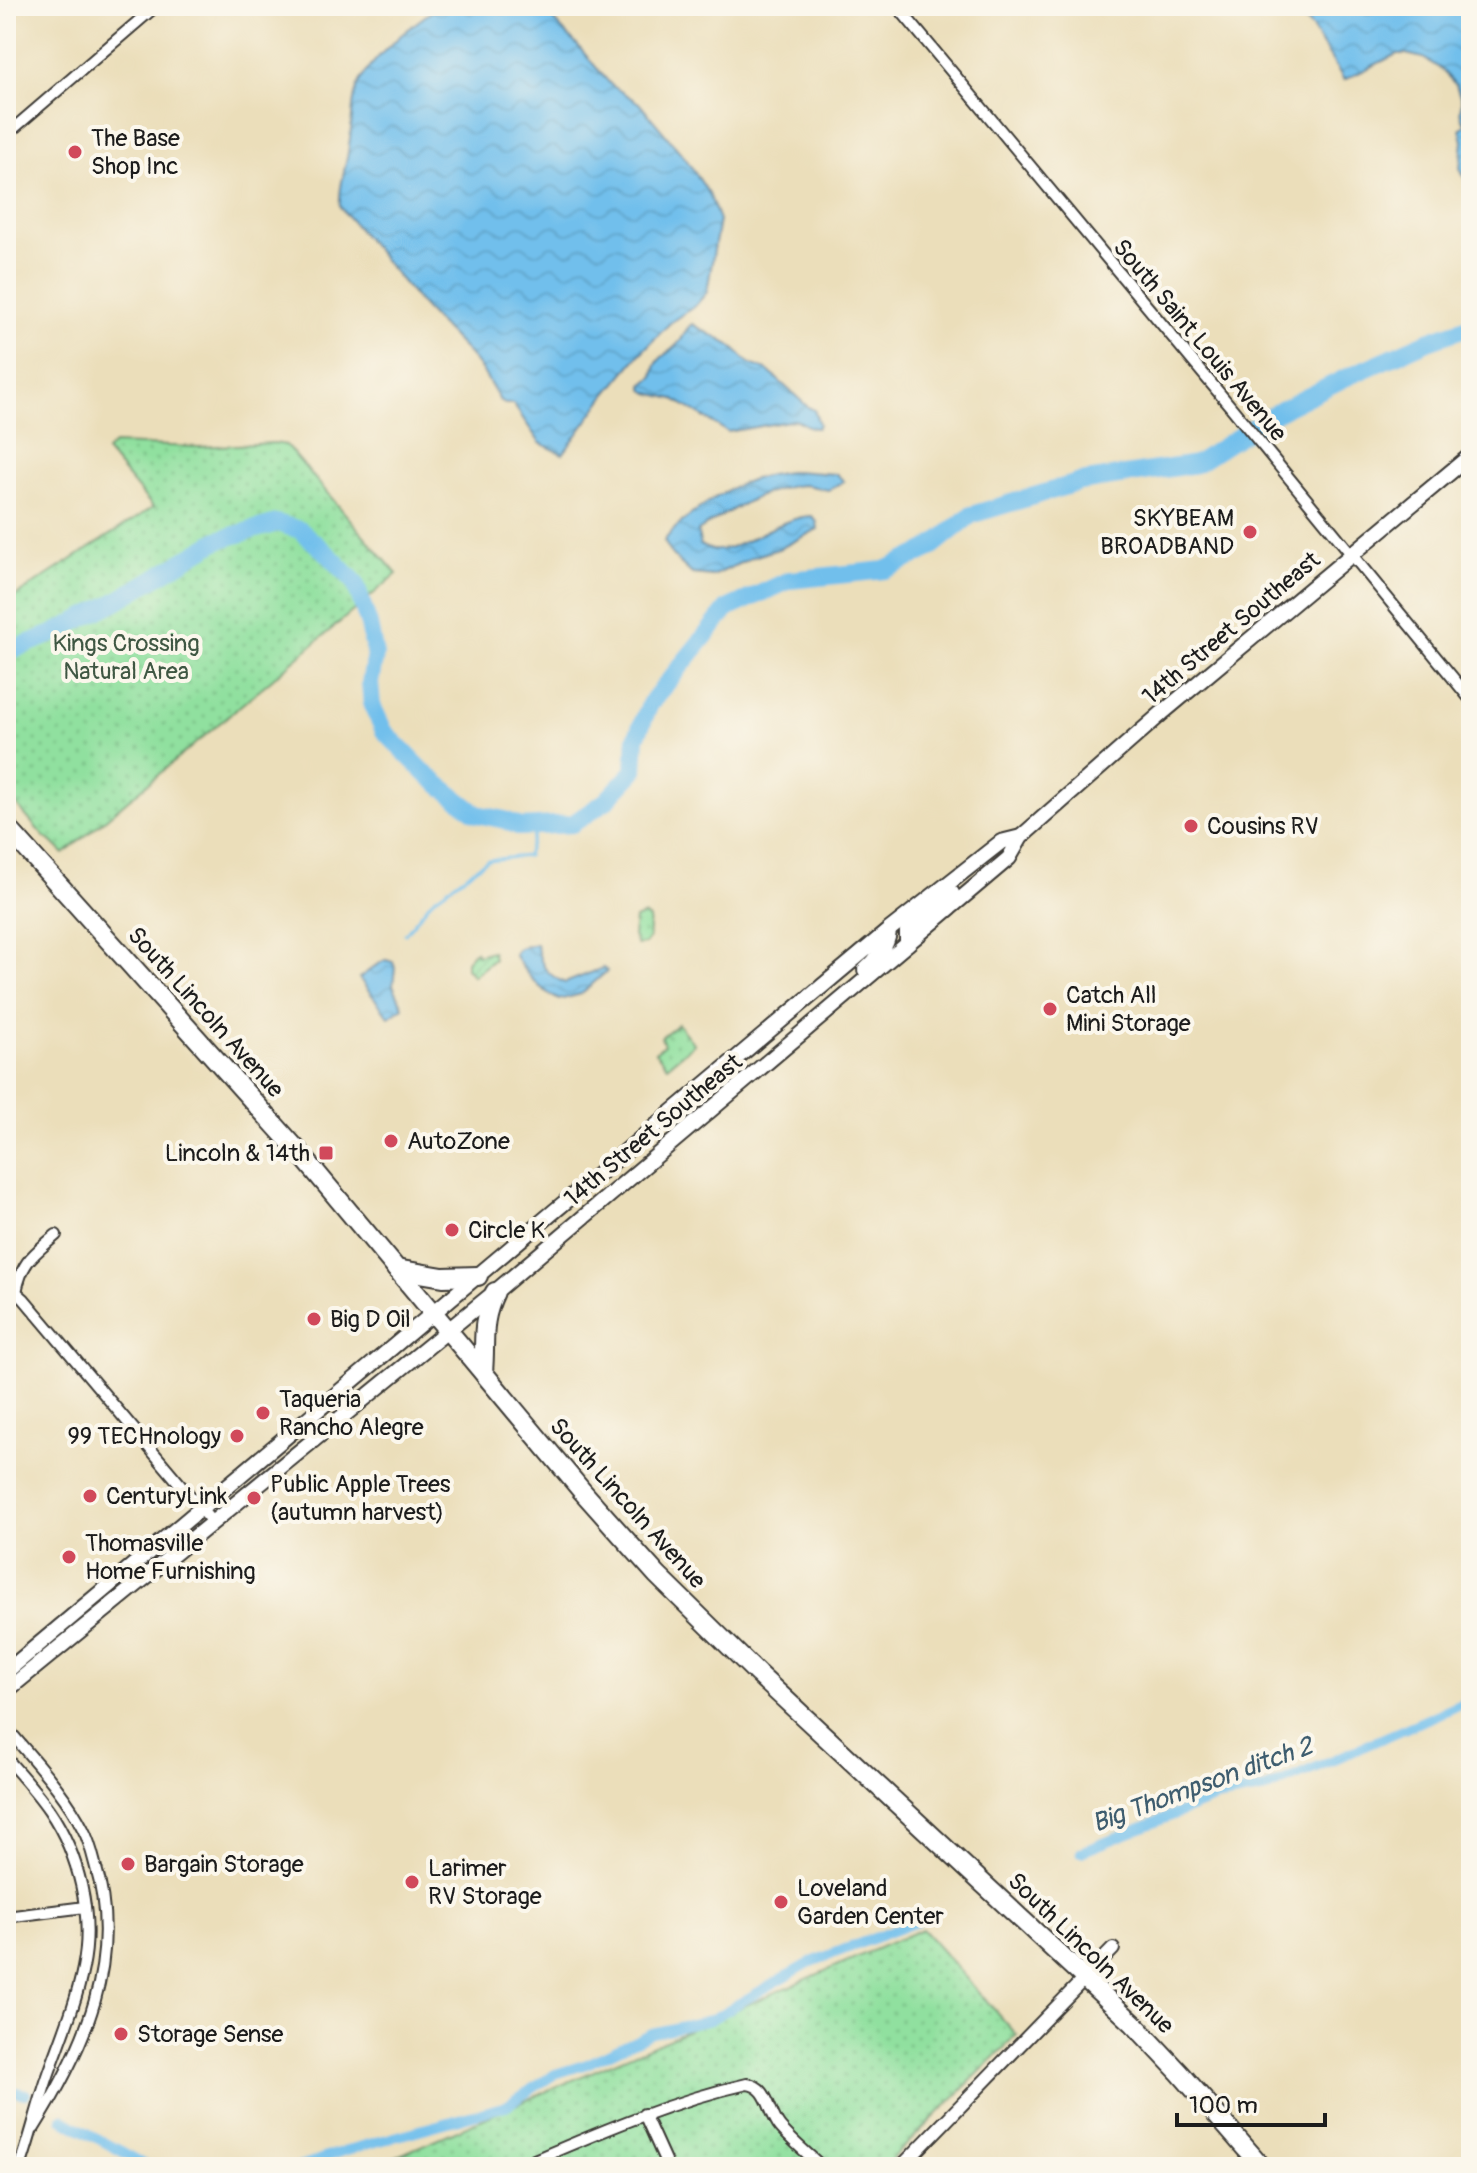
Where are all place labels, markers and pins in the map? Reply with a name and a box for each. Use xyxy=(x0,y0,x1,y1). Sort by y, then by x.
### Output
place label: The Base Shop Inc xyxy=(91,124,180,181)
marker: The Base Shop Inc xyxy=(66,143,84,161)
place label: SKYBEAM BROADBAND xyxy=(1100,504,1234,561)
marker: SKYBEAM BROADBAND xyxy=(1241,523,1259,541)
place label: Cousins RV xyxy=(1207,812,1319,841)
marker: Cousins RV xyxy=(1182,817,1200,835)
place label: Catch All Mini Storage xyxy=(1066,981,1191,1038)
marker: Catch All Mini Storage xyxy=(1041,1000,1059,1018)
place label: AutoZone xyxy=(407,1127,510,1156)
marker: AutoZone xyxy=(382,1132,400,1150)
place label: Lincoln & 14th xyxy=(165,1139,310,1168)
marker: Lincoln & 14th xyxy=(317,1144,335,1162)
place label: Circle K xyxy=(468,1216,545,1245)
marker: Circle K xyxy=(443,1221,461,1239)
place label: Big D Oil xyxy=(330,1305,411,1334)
marker: Big D Oil xyxy=(305,1310,323,1328)
place label: Taqueria Rancho Alegre xyxy=(279,1385,424,1442)
marker: Taqueria Rancho Alegre xyxy=(254,1404,272,1422)
place label: 99 TECHnology xyxy=(67,1422,221,1451)
marker: 99 TECHnology xyxy=(228,1427,246,1445)
place label: Public Apple Trees (autumn harvest) xyxy=(270,1470,451,1527)
place label: CenturyLink xyxy=(106,1482,227,1511)
marker: CenturyLink xyxy=(81,1487,99,1505)
marker: Public Apple Trees (autumn harvest) xyxy=(245,1489,263,1507)
place label: Thomasville Home Furnishing xyxy=(85,1529,256,1586)
marker: Thomasville Home Furnishing xyxy=(60,1548,78,1566)
place label: Bargain Storage xyxy=(144,1850,304,1879)
place label: Larimer RV Storage xyxy=(428,1854,542,1911)
marker: Bargain Storage xyxy=(119,1855,137,1873)
marker: Larimer RV Storage xyxy=(403,1873,421,1891)
place label: Loveland Garden Center xyxy=(797,1874,944,1931)
marker: Loveland Garden Center xyxy=(772,1893,790,1911)
place label: Storage Sense xyxy=(137,2020,284,2049)
marker: Storage Sense xyxy=(112,2025,130,2043)

